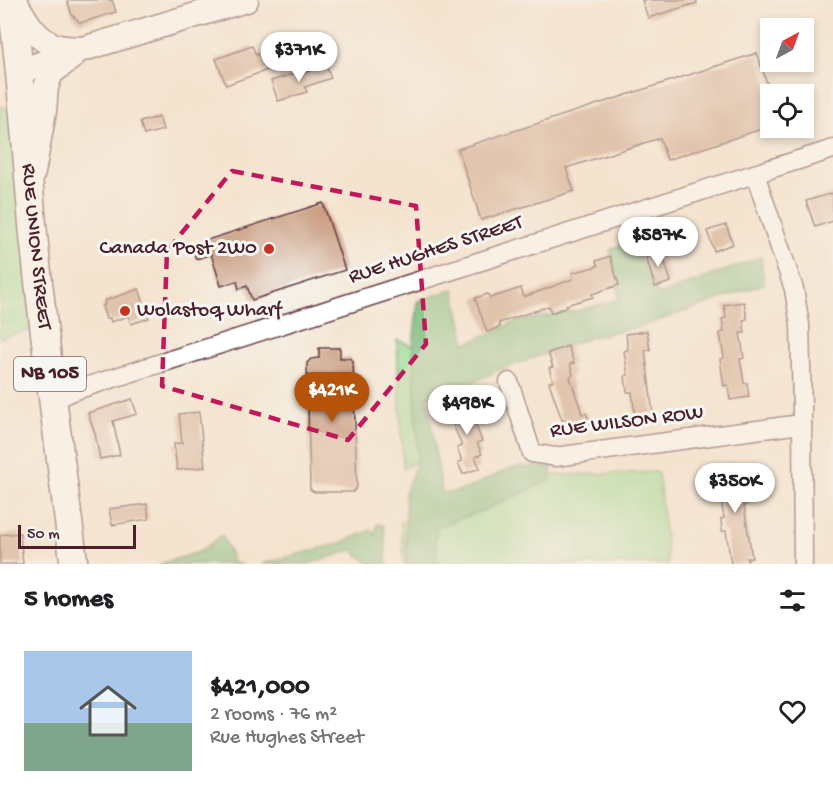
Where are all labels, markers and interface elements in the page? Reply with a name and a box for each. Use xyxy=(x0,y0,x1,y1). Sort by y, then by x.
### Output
north arrow xyxy=(760,18,814,72)
map controls xyxy=(760,18,814,138)
pin: $371K xyxy=(257,32,341,83)
text: $371K xyxy=(275,40,323,63)
button: locate xyxy=(760,84,814,138)
street label: RUE UNION STREET xyxy=(15,163,56,332)
street label: RUE HUGHES STREET xyxy=(346,211,527,291)
pin: $587K xyxy=(616,217,700,268)
text: $587K xyxy=(632,225,684,248)
place label: Canada Post 2W0 xyxy=(100,237,257,262)
marker: Canada Post 2W0 xyxy=(262,242,276,256)
place label: Wolastoq Wharf xyxy=(137,299,283,324)
marker: Wolastoq Wharf xyxy=(118,304,132,318)
road number: NB 105 xyxy=(14,357,86,391)
pin: $421K xyxy=(290,372,374,423)
text: $421K xyxy=(308,380,356,403)
pin: $498K xyxy=(425,385,509,436)
text: $498K xyxy=(442,393,492,416)
street label: RUE WILSON ROW xyxy=(549,401,705,445)
pin: $350K xyxy=(693,463,777,514)
text: $350K xyxy=(709,471,761,494)
scale bar xyxy=(18,522,136,550)
text: 50 m xyxy=(27,526,60,545)
icon: filters xyxy=(776,584,809,617)
text: 5 homes xyxy=(24,585,113,616)
text: $421,000 xyxy=(210,673,310,704)
icon: home xyxy=(72,675,144,747)
icon: heart xyxy=(776,695,809,728)
text: 2 rooms · 76 m² xyxy=(210,704,337,727)
text: Rue Hughes Street xyxy=(210,727,364,750)

